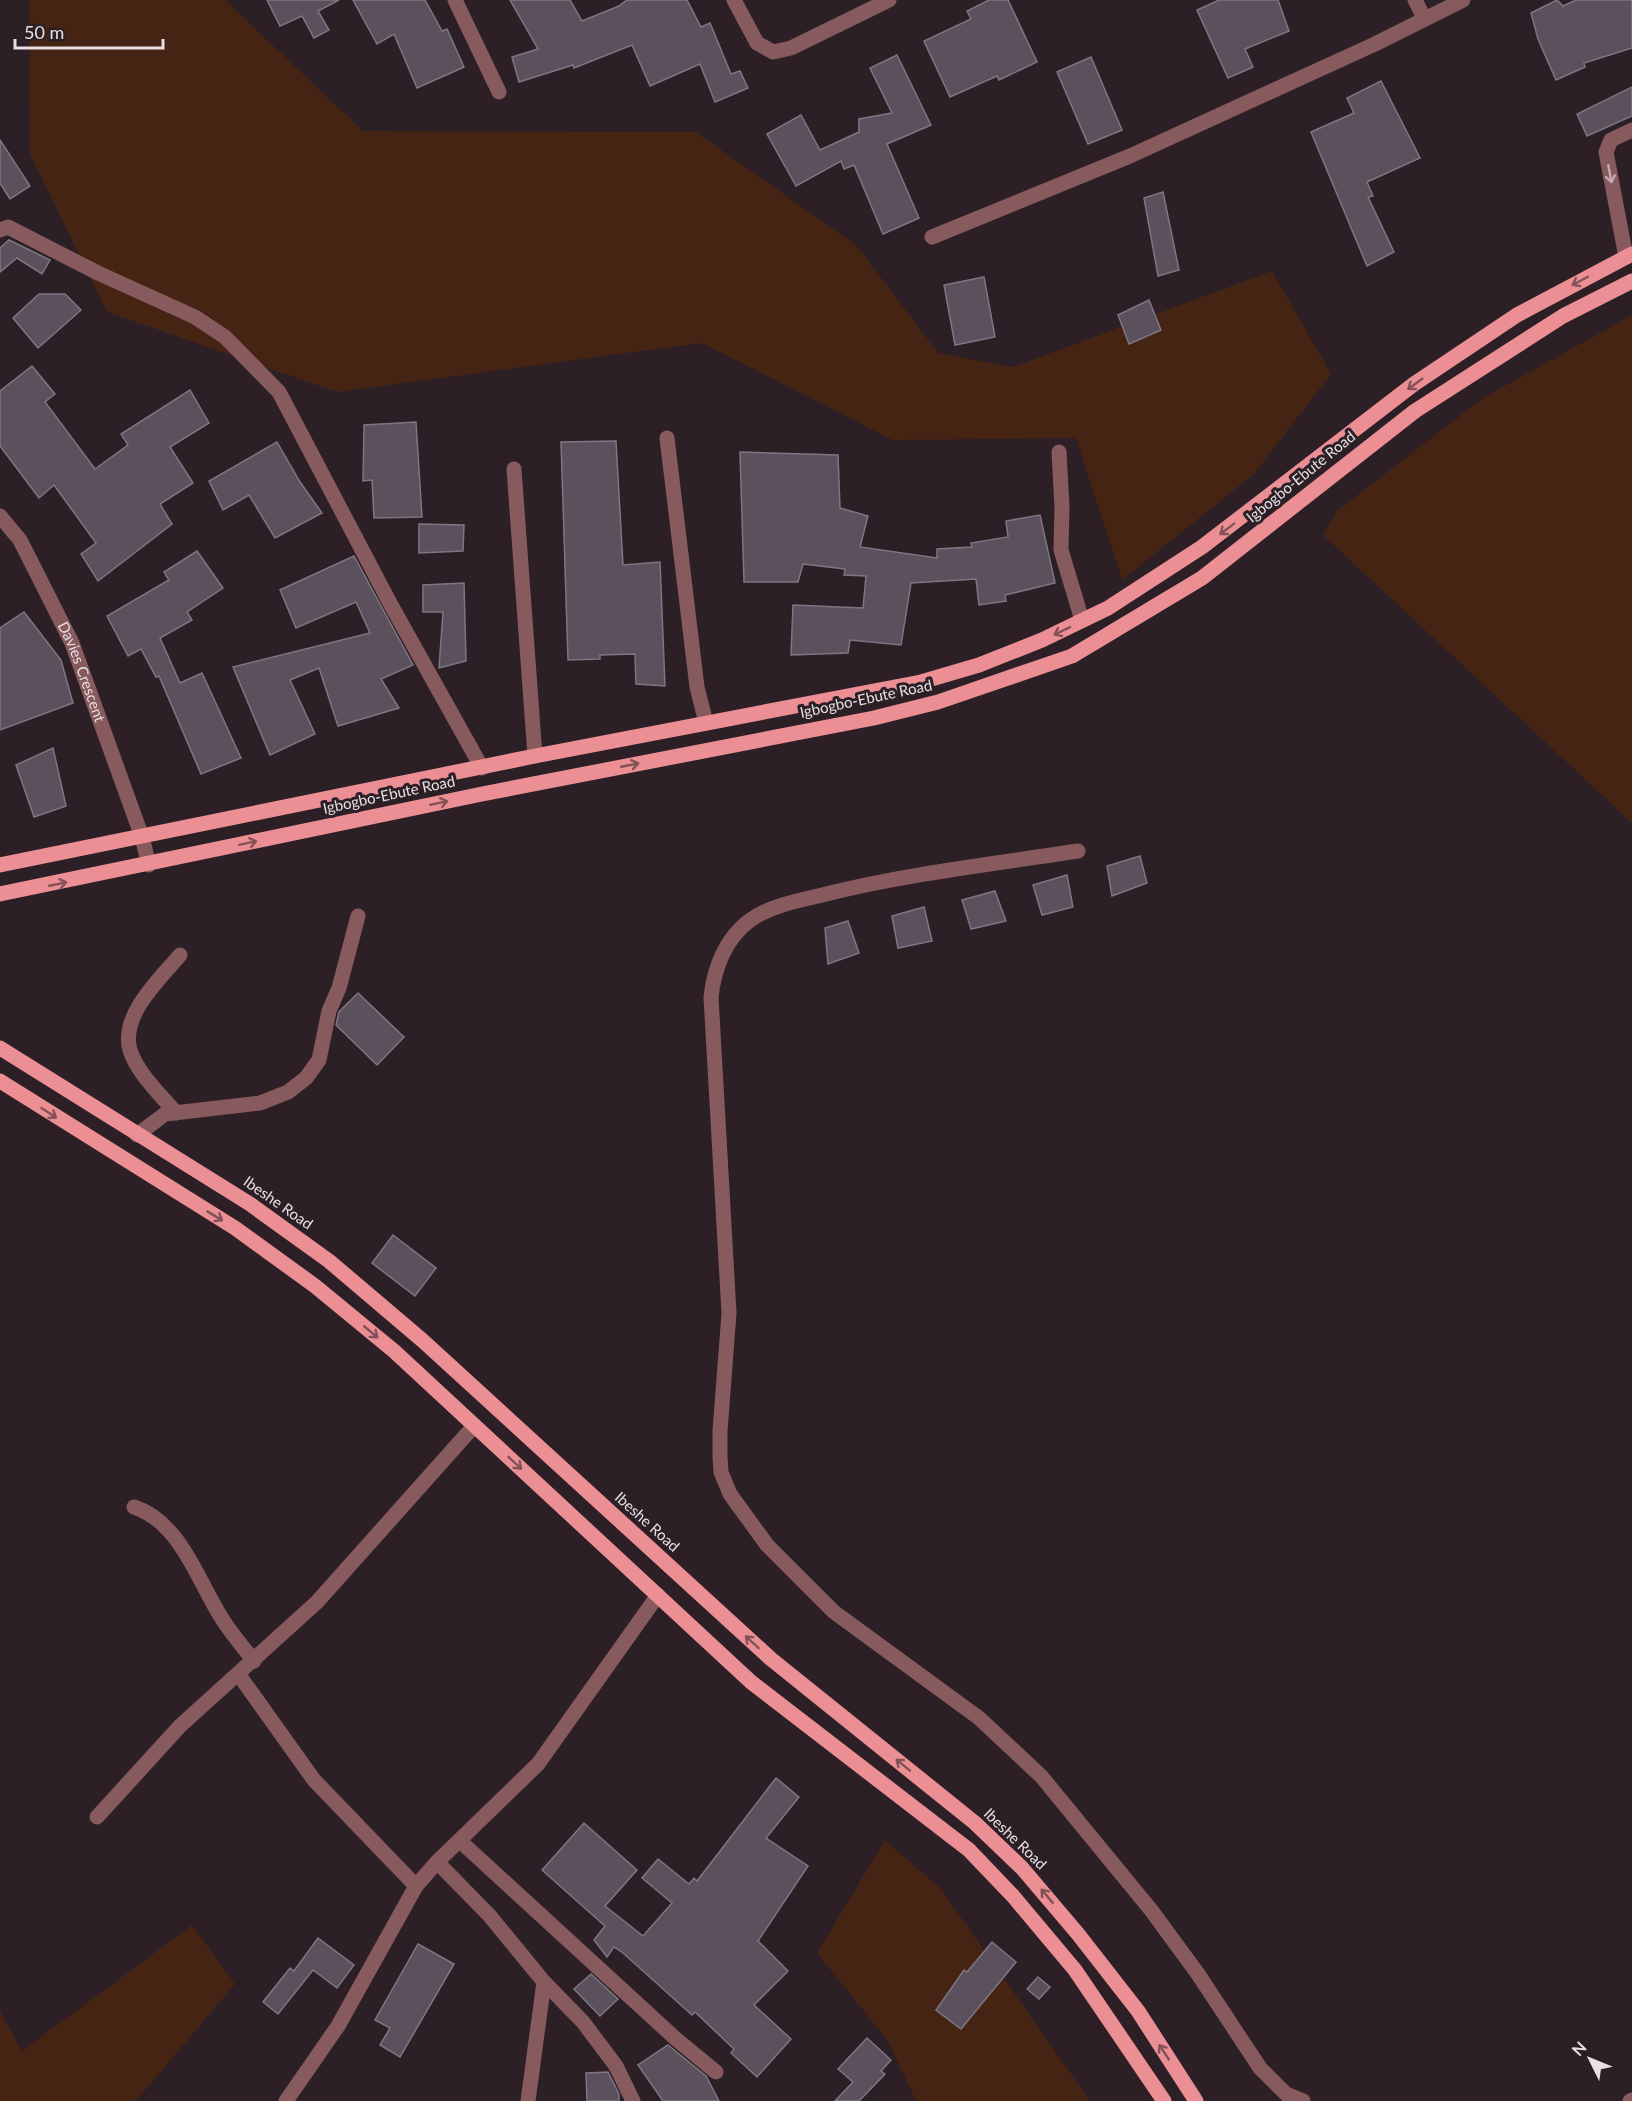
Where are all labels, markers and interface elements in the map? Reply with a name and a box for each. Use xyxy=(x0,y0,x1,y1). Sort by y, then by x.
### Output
scale bar xyxy=(15,12,164,50)
text: 50 m xyxy=(24,21,64,43)
one-way arrow xyxy=(1605,164,1616,183)
one-way arrow xyxy=(1572,276,1590,287)
one-way arrow xyxy=(1407,378,1424,390)
street label: Igbogbo-Ebute Road xyxy=(1242,427,1358,526)
one-way arrow xyxy=(1220,522,1236,535)
street label: Davies Crescent xyxy=(55,618,110,725)
one-way arrow xyxy=(1053,625,1071,637)
street label: Igbogbo-Ebute Road xyxy=(798,675,934,721)
one-way arrow xyxy=(620,759,640,770)
street label: Igbogbo-Ebute Road xyxy=(321,771,457,817)
one-way arrow xyxy=(429,797,448,808)
one-way arrow xyxy=(239,837,258,849)
one-way arrow xyxy=(47,878,67,889)
one-way arrow xyxy=(40,1107,57,1119)
street label: Ibeshe Road xyxy=(241,1172,317,1233)
one-way arrow xyxy=(206,1210,223,1222)
one-way arrow xyxy=(363,1326,379,1339)
one-way arrow xyxy=(507,1456,522,1470)
street label: Ibeshe Road xyxy=(612,1488,684,1555)
one-way arrow xyxy=(745,1635,760,1649)
one-way arrow xyxy=(896,1759,912,1772)
street label: Ibeshe Road xyxy=(981,1804,1051,1873)
one-way arrow xyxy=(1040,1889,1054,1904)
north arrow xyxy=(1560,2029,1620,2089)
text: N xyxy=(1568,2037,1590,2059)
one-way arrow xyxy=(1158,2044,1170,2061)

